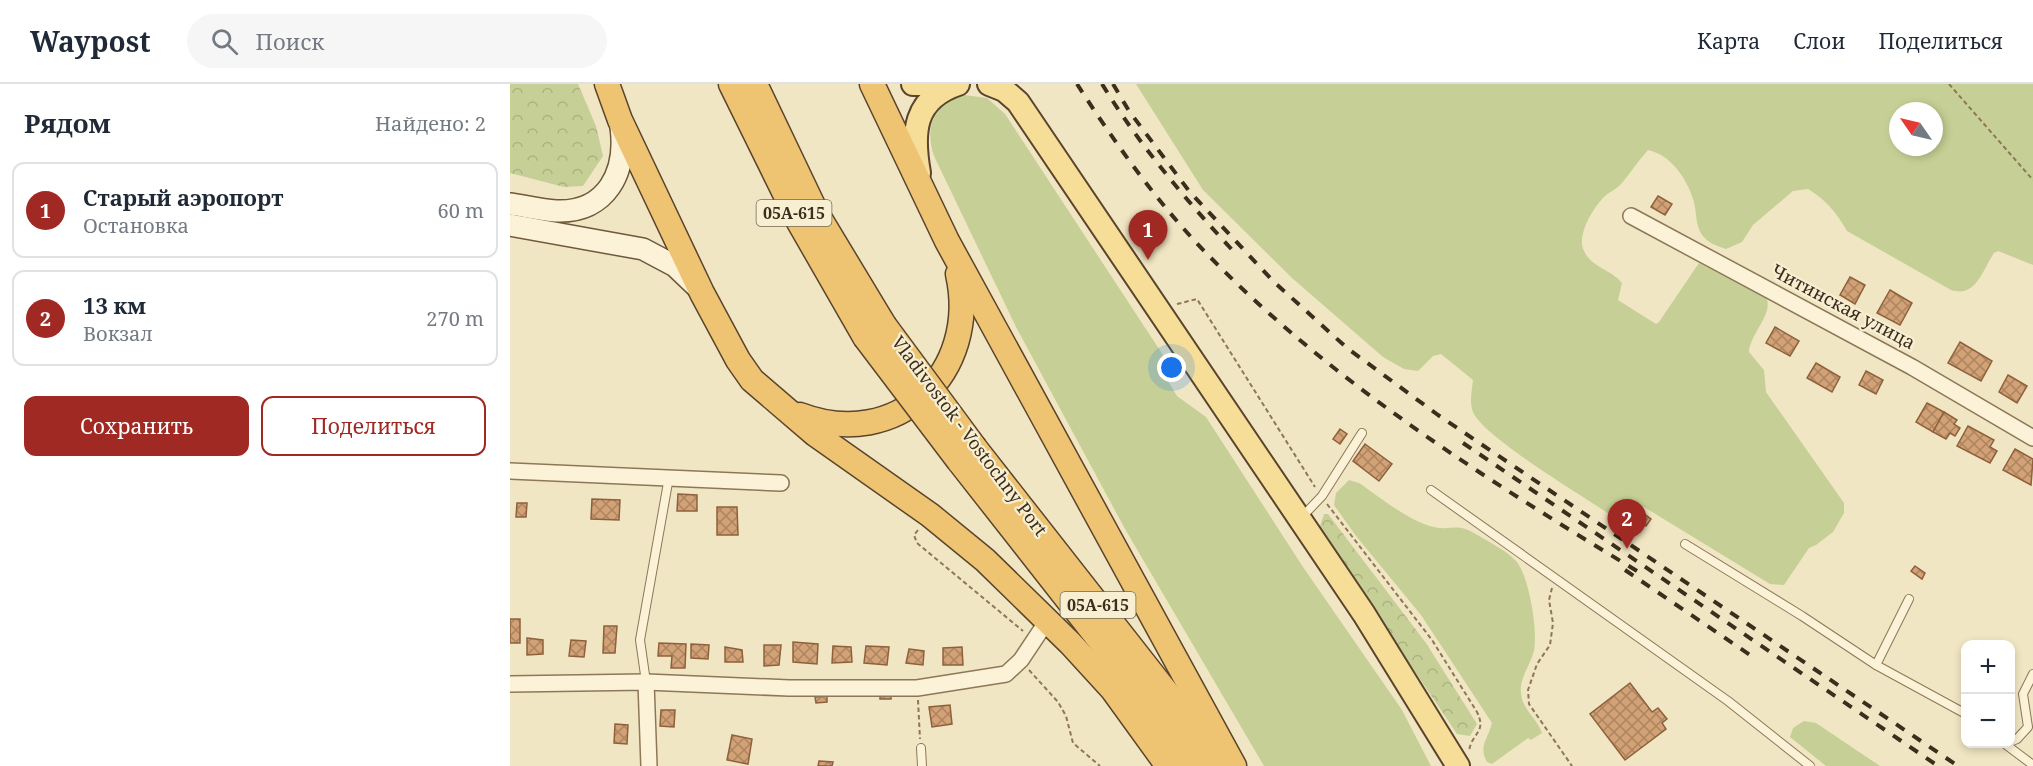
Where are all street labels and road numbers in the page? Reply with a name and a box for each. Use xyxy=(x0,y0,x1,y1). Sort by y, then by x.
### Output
road number: 05А-615 xyxy=(756,200,832,226)
street label: Читинская улица xyxy=(1767,258,1920,354)
street label: Vladivostok - Vostochny Port xyxy=(887,331,1053,540)
road number: 05А-615 xyxy=(1060,592,1136,618)

